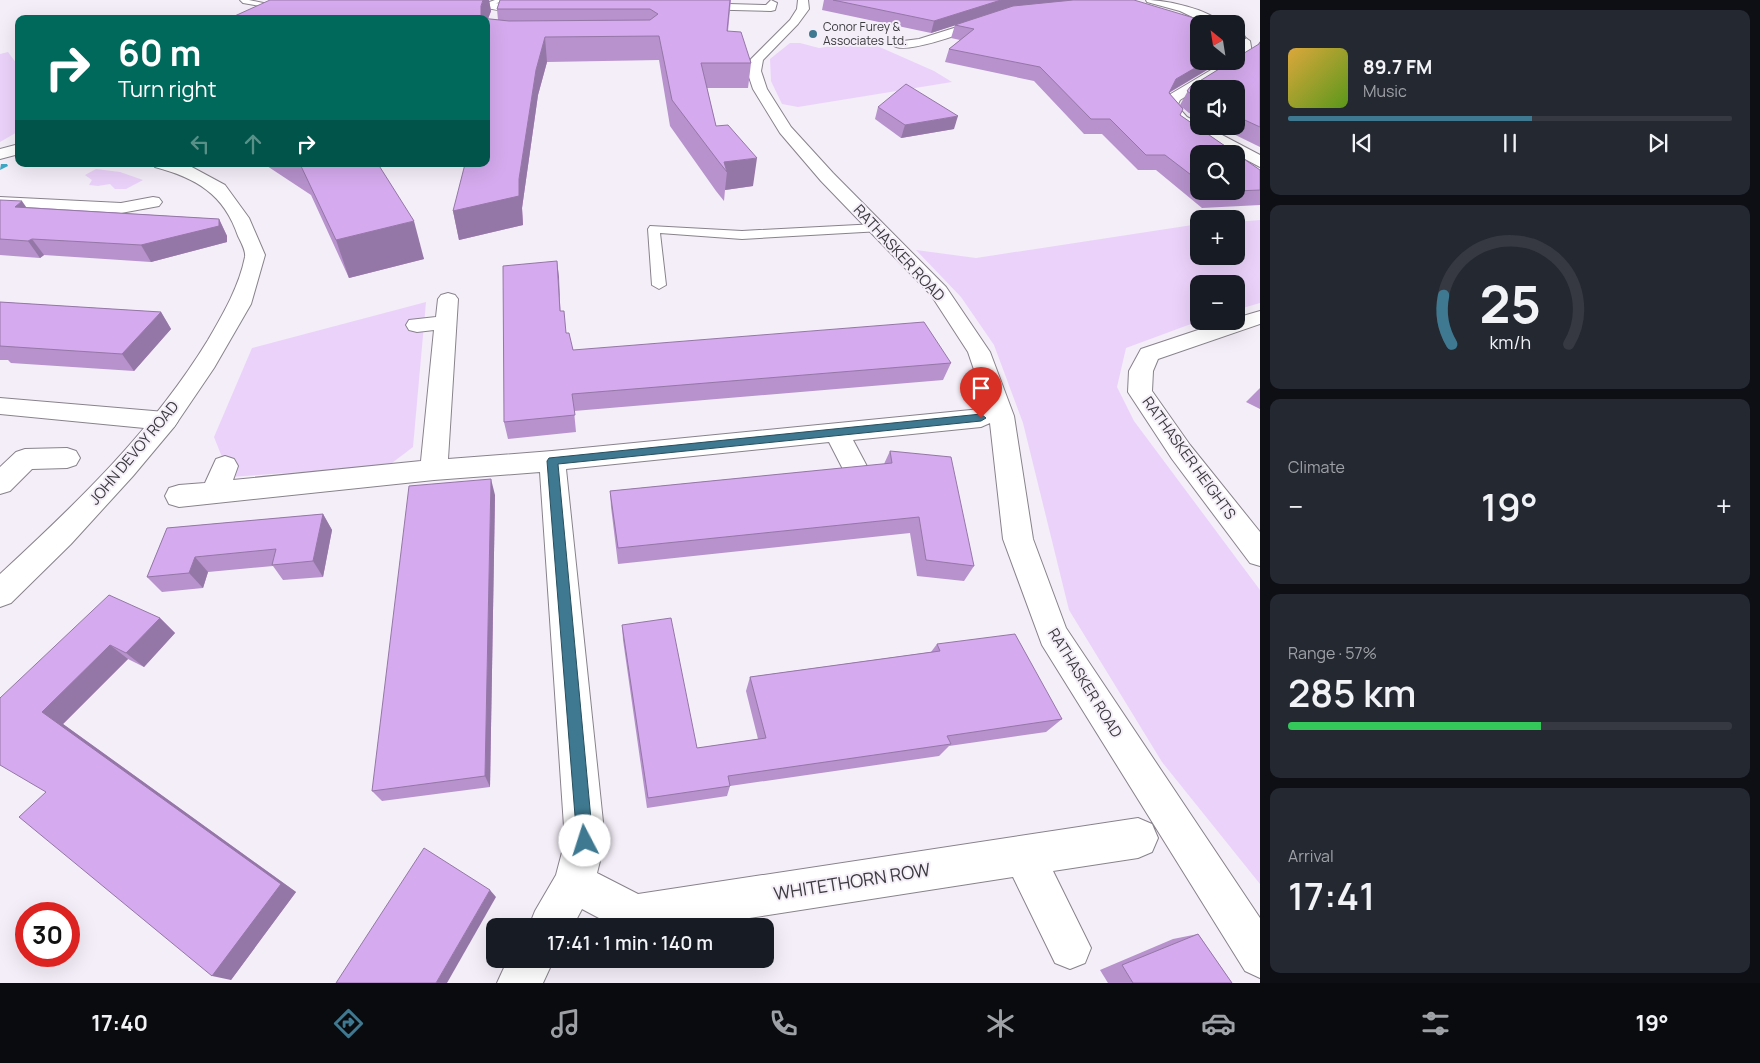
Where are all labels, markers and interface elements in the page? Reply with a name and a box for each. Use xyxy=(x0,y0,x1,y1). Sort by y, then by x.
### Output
north arrow xyxy=(1190,15,1245,70)
map controls xyxy=(1190,15,1245,330)
place label: Conor Furey & Associates Ltd. xyxy=(823,18,907,49)
marker: Conor Furey & Associates Ltd. xyxy=(807,28,819,40)
text: 60 m xyxy=(118,29,201,77)
icon: right xyxy=(35,35,100,100)
text: 89.7 FM xyxy=(1363,54,1432,80)
text: Turn right xyxy=(118,74,216,104)
button: sound xyxy=(1190,80,1245,135)
text: Music xyxy=(1363,80,1407,102)
icon: previous xyxy=(1348,129,1376,157)
icon: pause xyxy=(1496,129,1524,157)
icon: next xyxy=(1644,129,1672,157)
icon: left xyxy=(186,130,214,158)
icon: ahead xyxy=(239,130,267,158)
icon: right xyxy=(292,130,320,158)
button: search xyxy=(1190,145,1245,200)
street label: RATHASKER ROAD xyxy=(849,200,950,306)
button: + xyxy=(1190,210,1245,265)
text: 25 xyxy=(1479,268,1541,339)
button: − xyxy=(1190,275,1245,330)
text: km/h xyxy=(1489,330,1531,354)
pin xyxy=(960,367,1002,418)
icon: arrive xyxy=(967,374,995,402)
street label: RATHASKER HEIGHTS xyxy=(1138,392,1241,523)
street label: JOHN DEVOY ROAD xyxy=(84,396,183,509)
text: Climate xyxy=(1288,456,1345,478)
text: 19° xyxy=(1481,480,1538,532)
text: − xyxy=(1288,487,1303,525)
text: + xyxy=(1716,487,1732,525)
street label: RATHASKER ROAD xyxy=(1043,624,1128,741)
text: Range · 57% xyxy=(1288,642,1377,664)
text: 285 km xyxy=(1288,666,1416,718)
position arrow xyxy=(558,814,610,866)
text: Arrival xyxy=(1288,845,1334,867)
street label: WHITETHORN ROW xyxy=(772,857,932,905)
text: 17:41 xyxy=(1288,869,1375,921)
speed limit sign: 30 xyxy=(15,902,80,967)
text: 17:41 · 1 min · 140 m xyxy=(547,930,713,956)
icon: directions xyxy=(331,1006,366,1041)
icon: music xyxy=(548,1006,583,1041)
icon: phone xyxy=(766,1006,801,1041)
icon: climate xyxy=(983,1006,1018,1041)
icon: car xyxy=(1201,1006,1236,1041)
icon: filters xyxy=(1418,1006,1453,1041)
text: 17:40 xyxy=(91,1008,148,1038)
text: 19° xyxy=(1636,1008,1669,1038)

